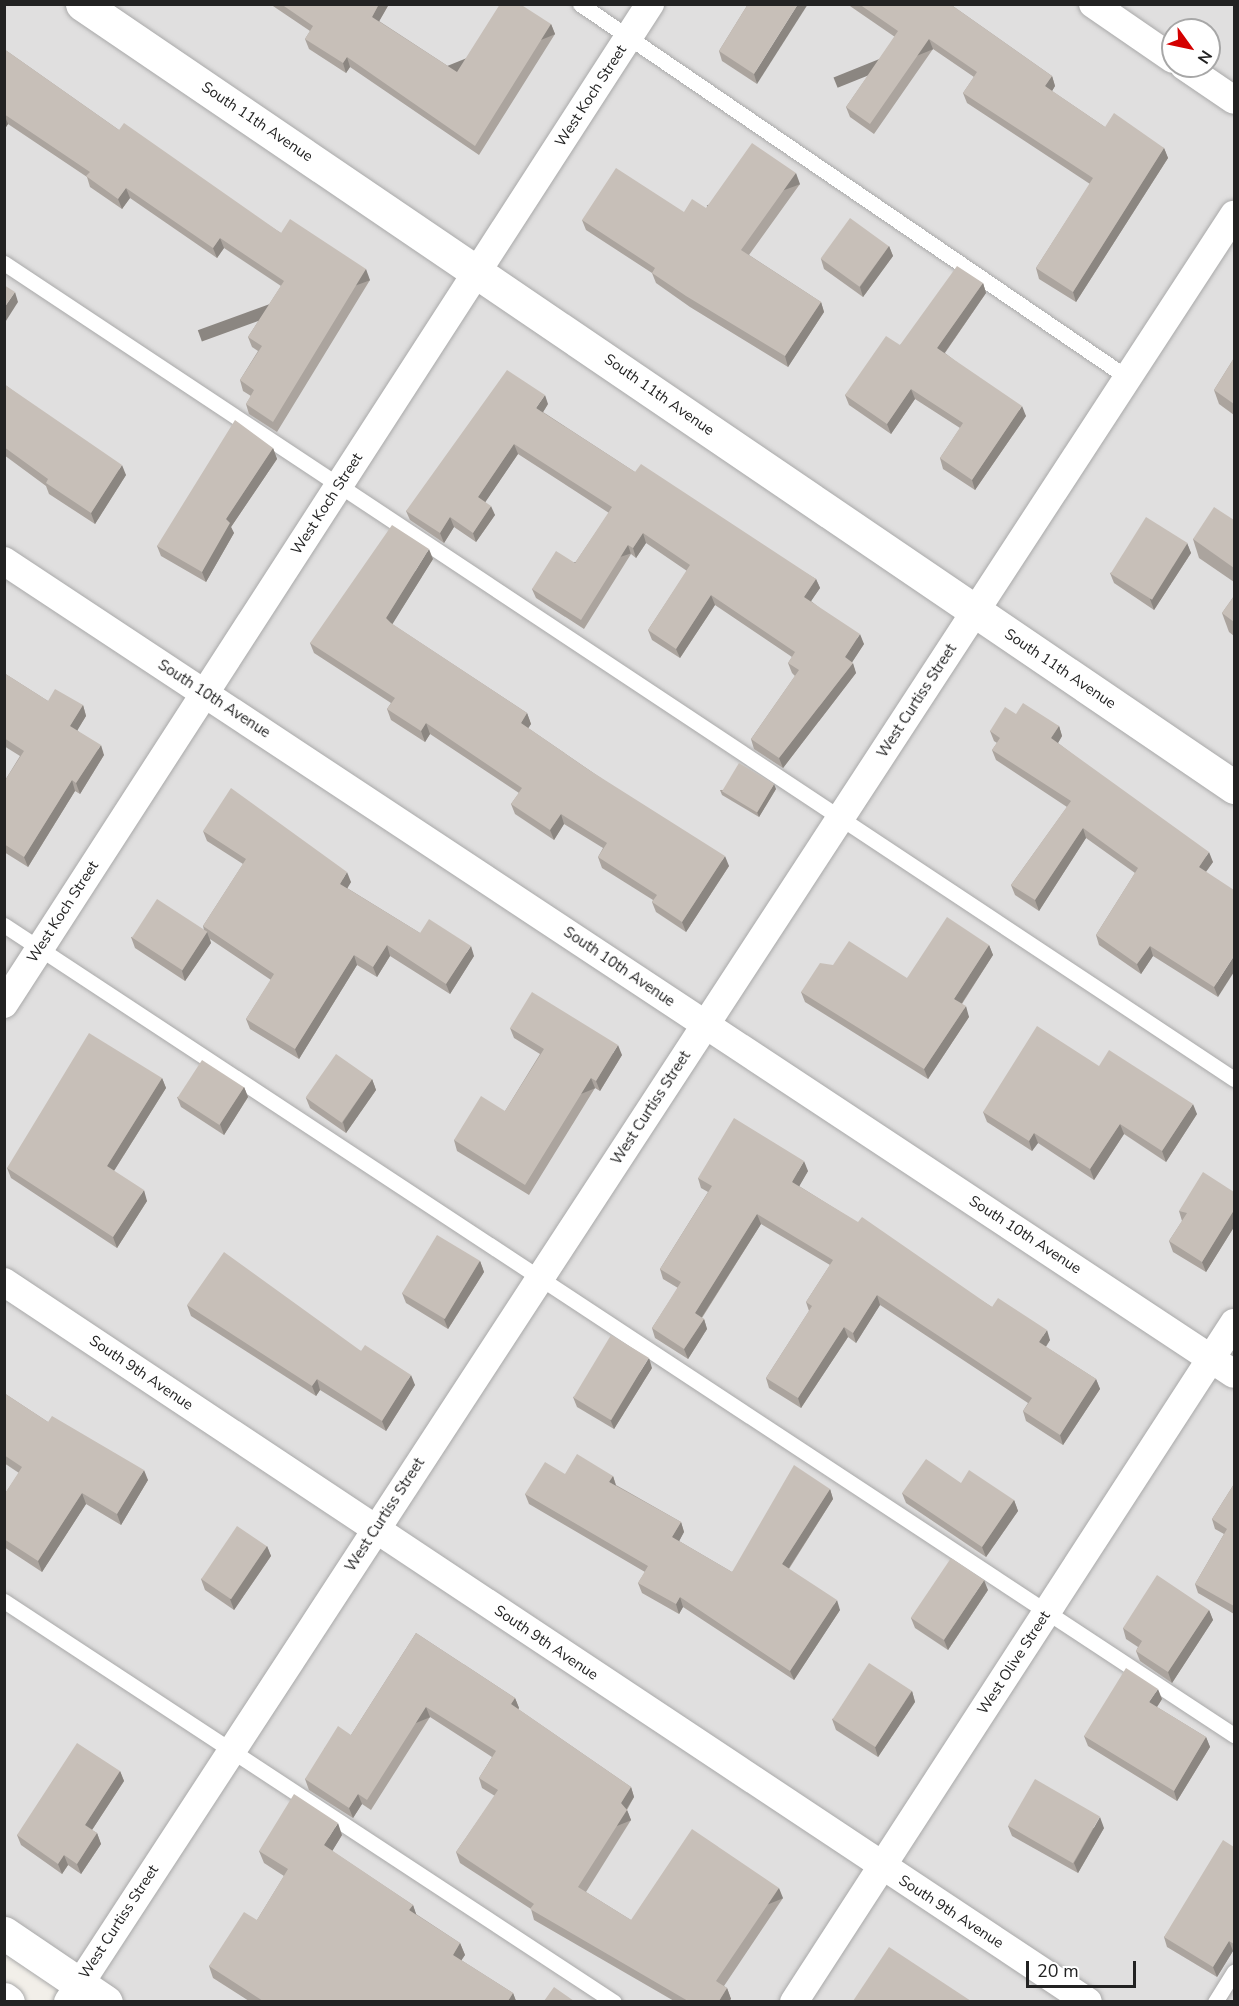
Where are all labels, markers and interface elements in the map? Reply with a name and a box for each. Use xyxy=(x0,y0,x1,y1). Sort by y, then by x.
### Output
north arrow xyxy=(1161,18,1221,78)
street label: West Koch Street xyxy=(551,42,631,150)
text: N xyxy=(1192,46,1217,68)
street label: South 11th Avenue xyxy=(198,78,316,166)
street label: South 11th Avenue xyxy=(600,350,718,440)
street label: West Koch Street xyxy=(287,450,367,558)
street label: South 11th Avenue xyxy=(1001,625,1119,713)
street label: West Curtiss Street xyxy=(874,641,960,761)
street label: South 10th Avenue xyxy=(154,656,274,742)
street label: West Koch Street xyxy=(23,858,103,966)
street label: South 10th Avenue xyxy=(560,923,678,1011)
street label: West Curtiss Street xyxy=(608,1048,694,1168)
street label: South 10th Avenue xyxy=(965,1192,1085,1278)
street label: South 9th Avenue xyxy=(86,1332,196,1414)
street label: West Curtiss Street xyxy=(342,1455,428,1575)
street label: South 9th Avenue xyxy=(491,1602,601,1684)
street label: West Olive Street xyxy=(974,1608,1054,1718)
street label: West Curtiss Street xyxy=(76,1862,162,1982)
street label: South 9th Avenue xyxy=(895,1871,1007,1953)
scale bar xyxy=(1029,1949,1138,1987)
text: 20 m xyxy=(1037,1959,1079,1983)

